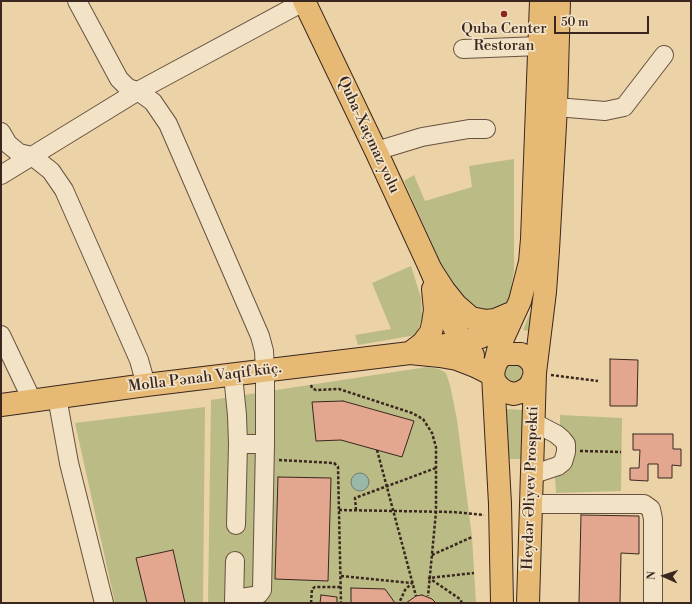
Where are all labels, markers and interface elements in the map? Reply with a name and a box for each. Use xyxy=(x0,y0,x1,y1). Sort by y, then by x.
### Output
scale bar xyxy=(556,8,651,34)
marker: Quba Center Restoran xyxy=(499,9,509,19)
text: 50 m xyxy=(561,15,589,30)
place label: Quba Center Restoran xyxy=(461,20,547,55)
street label: Quba-Xaçmaz yolu xyxy=(333,74,403,196)
street label: Molla Pənah Vaqif küç. xyxy=(127,360,283,396)
street label: Heydər Əliyev Prospekti xyxy=(519,406,543,570)
north arrow xyxy=(644,556,684,596)
text: N xyxy=(645,571,659,580)

